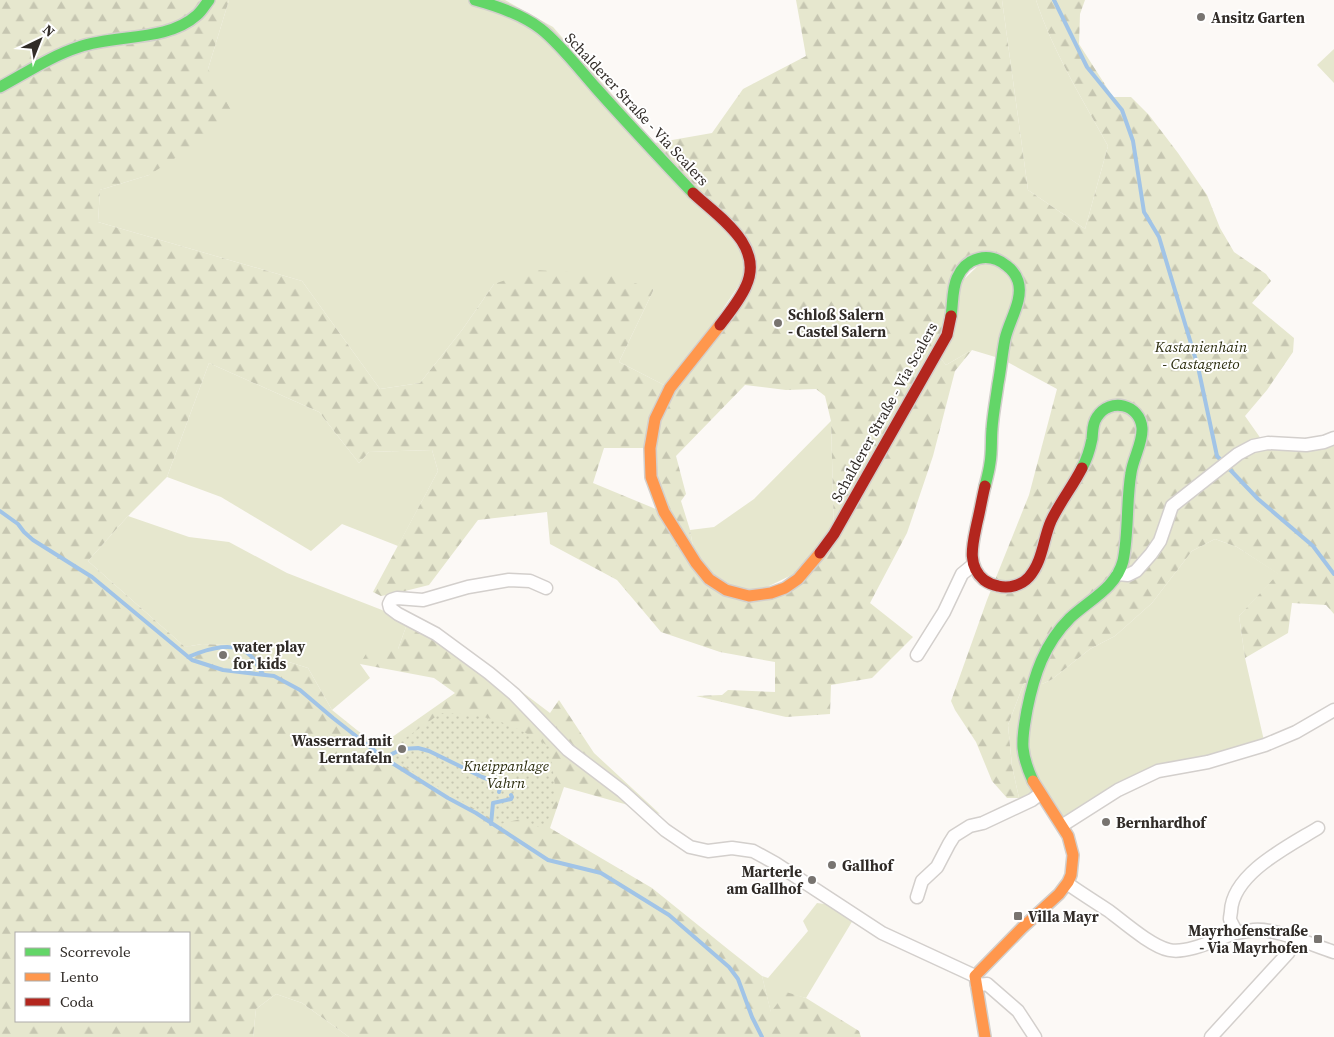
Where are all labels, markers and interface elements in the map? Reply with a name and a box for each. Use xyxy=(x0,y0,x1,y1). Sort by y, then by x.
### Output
place label: Ansitz Garten xyxy=(1211,7,1305,28)
marker: Ansitz Garten xyxy=(1195,11,1207,23)
north arrow xyxy=(15,15,65,65)
text: N xyxy=(38,20,59,41)
street label: Schalderer Straße - Via Scalers xyxy=(560,28,714,190)
place label: Schloß Salern - Castel Salern xyxy=(788,304,886,342)
marker: Schloß Salern - Castel Salern xyxy=(772,317,784,329)
street label: Schalderer Straße - Via Scalers xyxy=(826,318,942,506)
park label: Kastanienhain - Castagneto xyxy=(1154,336,1248,374)
place label: water play for kids xyxy=(232,636,305,674)
marker: water play for kids xyxy=(217,649,229,661)
place label: Wasserrad mit Lerntafeln xyxy=(292,730,393,768)
marker: Wasserrad mit Lerntafeln xyxy=(396,743,408,755)
park label: Kneippanlage Vahrn xyxy=(462,755,549,793)
place label: Bernhardhof xyxy=(1116,812,1207,833)
marker: Bernhardhof xyxy=(1100,816,1112,828)
place label: Gallhof xyxy=(842,855,894,876)
marker: Gallhof xyxy=(826,859,838,871)
place label: Marterle am Gallhof xyxy=(726,861,804,899)
marker: Marterle am Gallhof xyxy=(806,874,818,886)
place label: Villa Mayr xyxy=(1028,906,1099,927)
marker: Villa Mayr xyxy=(1012,910,1024,922)
place label: Mayrhofenstraße - Via Mayrhofen xyxy=(1188,920,1308,958)
legend xyxy=(15,932,190,1022)
marker: Mayrhofenstraße - Via Mayrhofen xyxy=(1312,933,1324,945)
text: Scorrevole xyxy=(60,941,131,962)
text: Lento xyxy=(60,966,99,987)
text: Coda xyxy=(60,991,94,1012)

